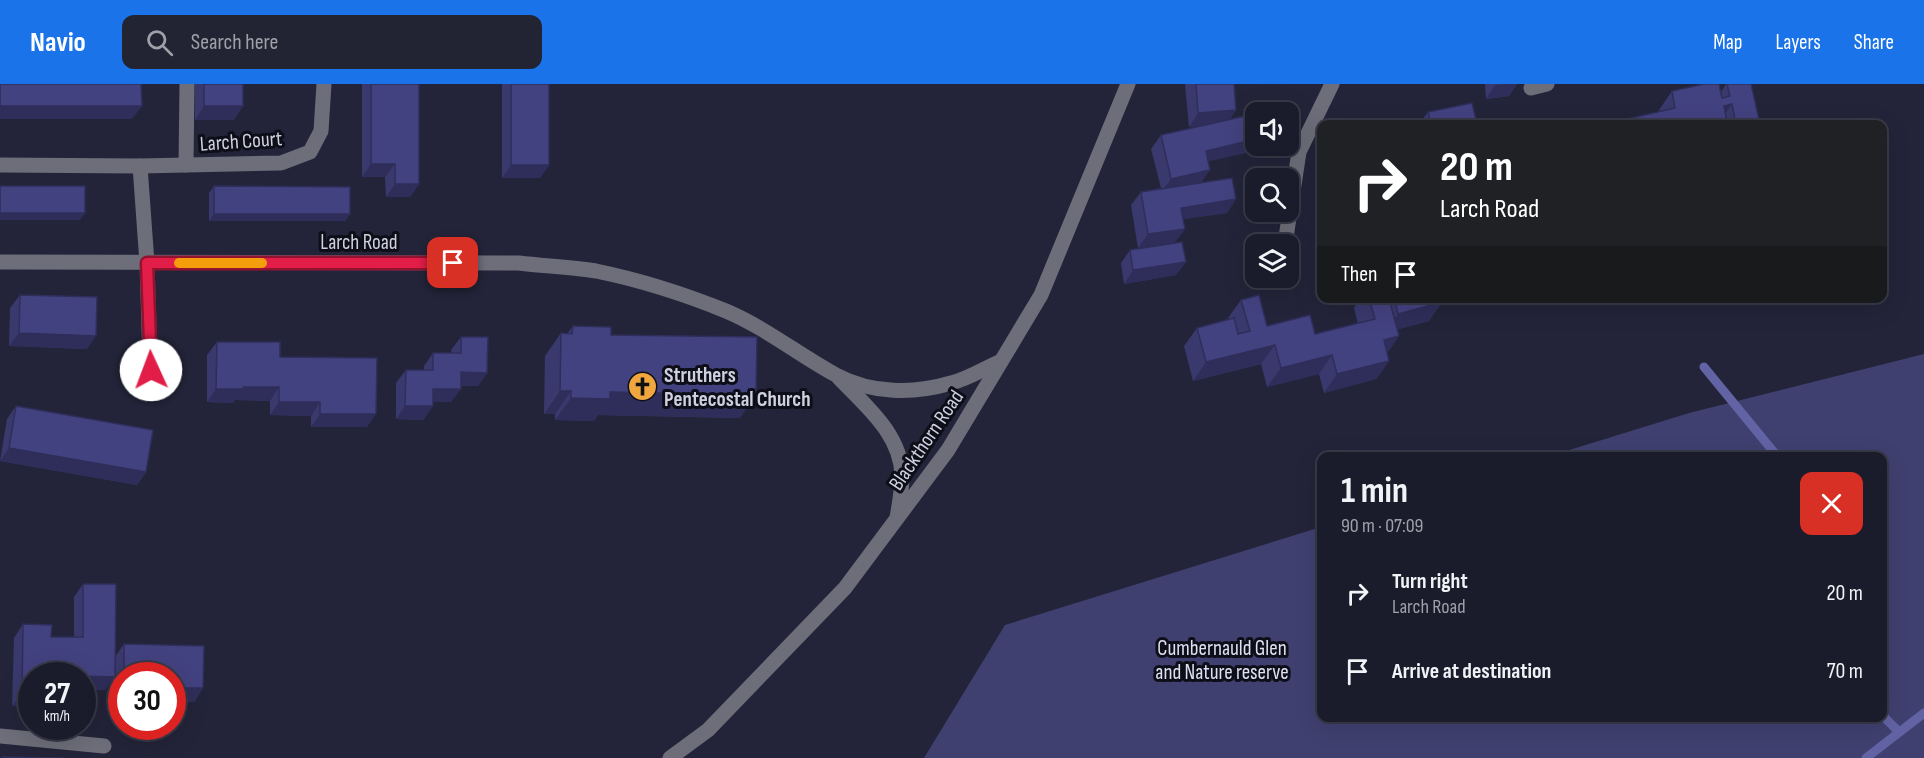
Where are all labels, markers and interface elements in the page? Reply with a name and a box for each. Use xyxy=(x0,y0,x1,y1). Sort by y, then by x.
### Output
search box xyxy=(122,15,542,69)
text: Navio xyxy=(30,26,86,59)
icon: search xyxy=(143,26,176,59)
text: Search here xyxy=(191,29,278,56)
text: Map xyxy=(1713,30,1742,55)
text: Layers xyxy=(1775,30,1821,55)
text: Share xyxy=(1854,30,1894,55)
map controls xyxy=(1245,102,1299,288)
button: sound xyxy=(1245,102,1299,156)
street label: Larch Court xyxy=(199,126,283,157)
text: 20 m xyxy=(1440,142,1513,193)
icon: right xyxy=(1341,144,1419,222)
button: search xyxy=(1245,168,1299,222)
text: Larch Road xyxy=(1440,193,1539,225)
street label: Larch Road xyxy=(320,230,398,255)
button: layers xyxy=(1245,234,1299,288)
pin xyxy=(427,237,478,288)
icon: arrive xyxy=(436,246,469,279)
icon: arrive xyxy=(1389,258,1422,291)
text: Then xyxy=(1341,261,1377,288)
position arrow xyxy=(119,338,183,402)
place label: Struthers Pentecostal Church xyxy=(664,363,811,412)
church icon: Struthers Pentecostal Church xyxy=(627,371,659,403)
street label: Blackthorn Road xyxy=(884,386,969,495)
text: 1 min xyxy=(1341,470,1408,513)
button: close xyxy=(1800,472,1863,535)
text: 90 m · 07:09 xyxy=(1341,514,1423,538)
text: Turn right xyxy=(1392,568,1468,595)
icon: right xyxy=(1341,577,1374,610)
text: 20 m xyxy=(1827,580,1863,607)
text: Larch Road xyxy=(1392,595,1466,619)
park label: Cumbernauld Glen and Nature reserve xyxy=(1155,636,1289,685)
icon: arrive xyxy=(1341,655,1374,688)
text: Arrive at destination xyxy=(1392,658,1551,685)
text: 70 m xyxy=(1827,658,1863,685)
speed limit sign: 30 xyxy=(108,662,186,740)
text: 27 xyxy=(44,676,70,712)
text: km/h xyxy=(44,707,70,726)

